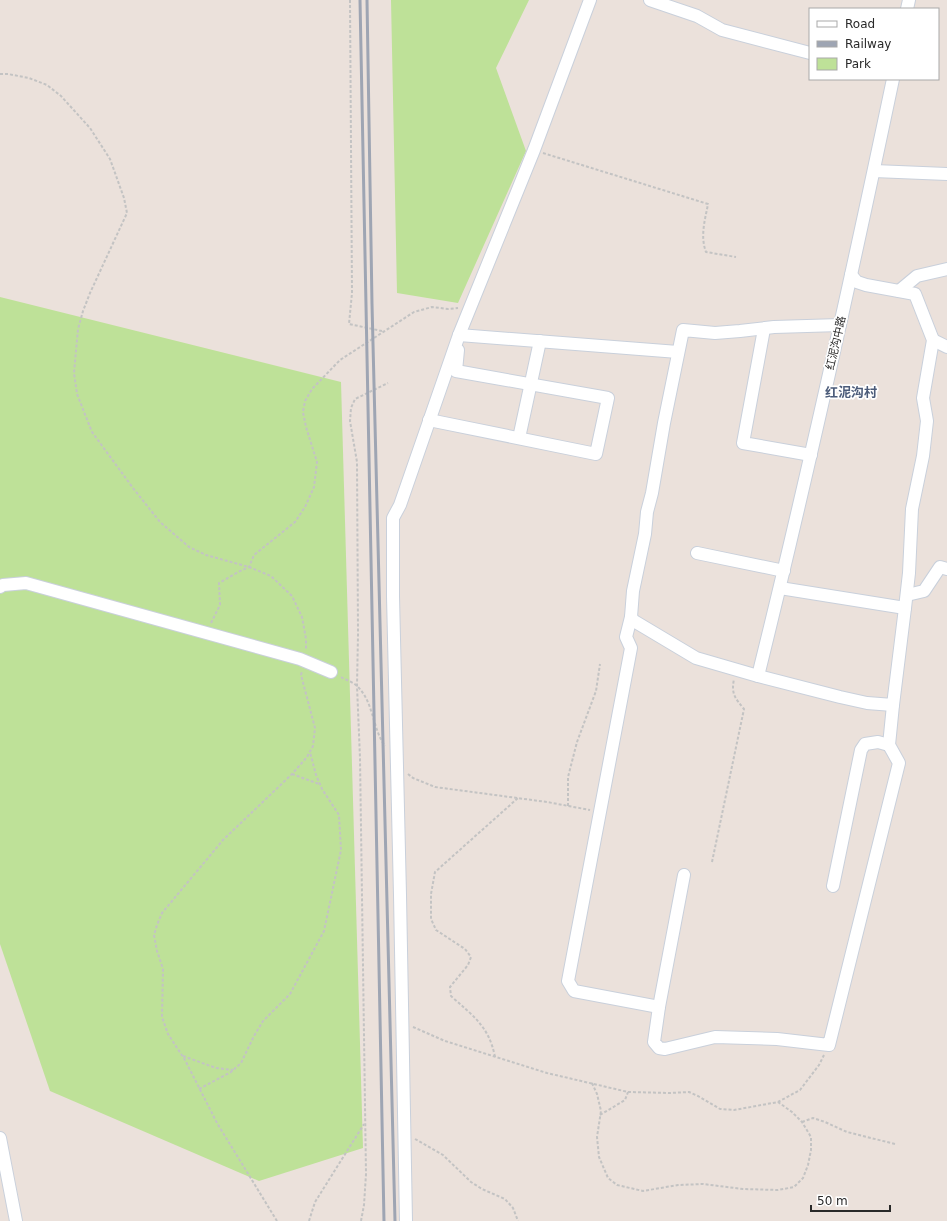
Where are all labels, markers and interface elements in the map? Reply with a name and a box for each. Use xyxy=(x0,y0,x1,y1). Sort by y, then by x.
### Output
legend xyxy=(809,8,939,80)
text: Road xyxy=(845,17,875,31)
text: Railway xyxy=(845,37,891,51)
text: Park xyxy=(845,57,871,71)
street label: 红泥沟中路 xyxy=(823,315,849,371)
district label: 红泥沟村 xyxy=(825,385,877,400)
scale bar xyxy=(811,1187,890,1213)
text: 50 m xyxy=(817,1194,848,1208)

